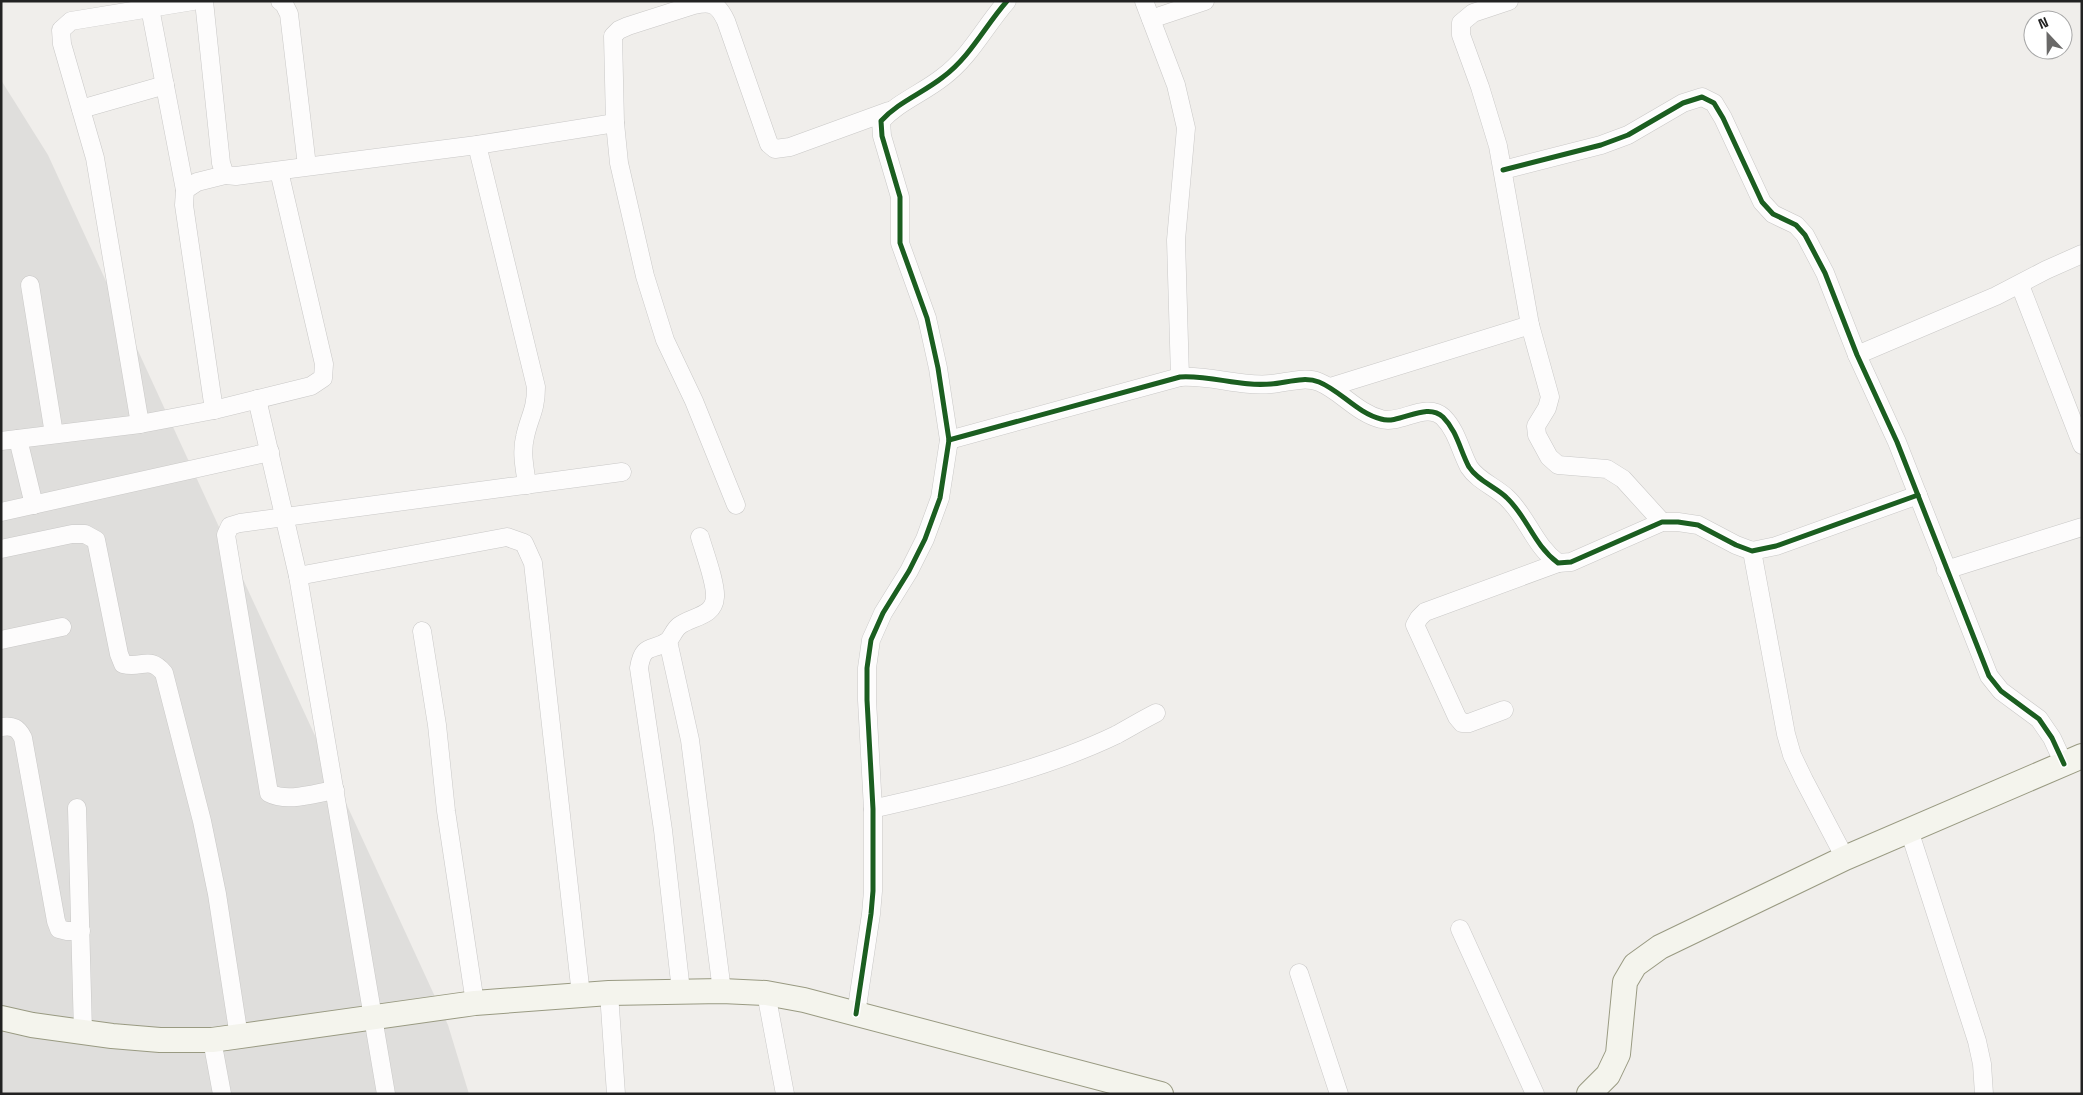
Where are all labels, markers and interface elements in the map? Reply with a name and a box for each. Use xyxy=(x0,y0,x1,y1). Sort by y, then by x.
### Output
north arrow xyxy=(2023,10,2073,60)
text: N xyxy=(2035,13,2051,33)

